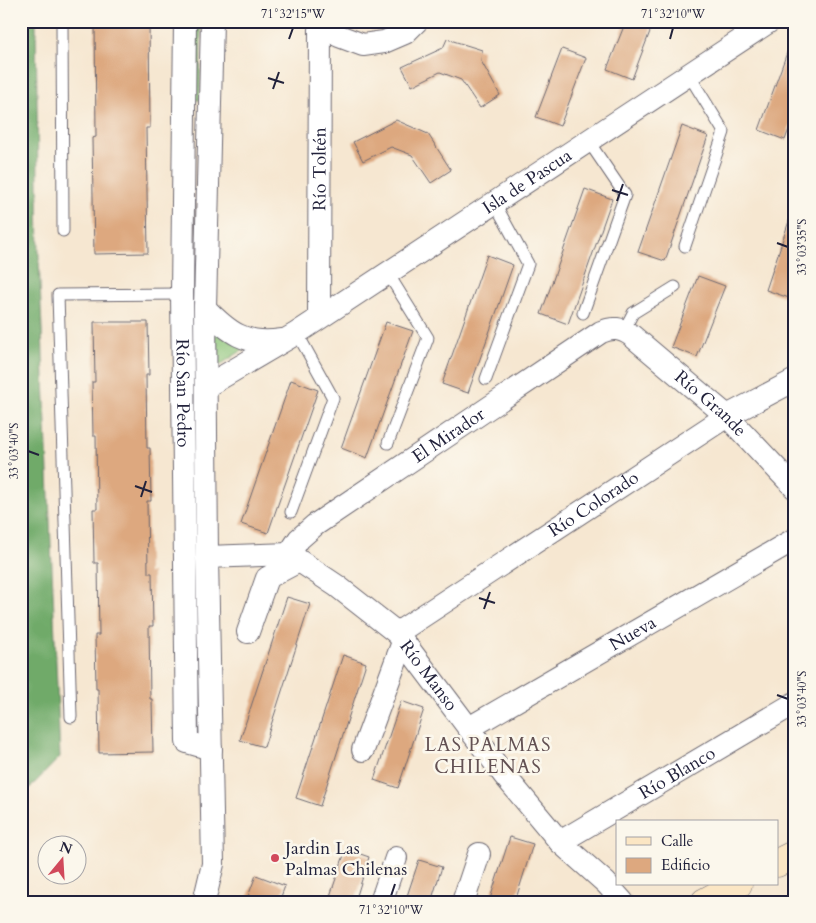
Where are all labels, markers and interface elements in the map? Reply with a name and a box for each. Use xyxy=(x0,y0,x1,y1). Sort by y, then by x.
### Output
text: 71°32'15"W xyxy=(261,6,326,22)
text: 71°32'10"W xyxy=(641,6,706,22)
street label: Río Toltén xyxy=(307,126,333,211)
street label: Isla de Pascua xyxy=(478,143,577,220)
text: 33°03'35"S xyxy=(794,219,810,275)
street label: Río San Pedro xyxy=(169,338,196,448)
street label: Río Grande xyxy=(669,365,752,442)
street label: El Mirador xyxy=(407,402,490,469)
text: 33°03'40"S xyxy=(6,423,22,479)
street label: Río Colorado xyxy=(543,465,644,543)
street label: Nueva xyxy=(605,610,661,657)
street label: Río Manso xyxy=(394,635,464,716)
text: 33°03'40"S xyxy=(794,671,810,727)
district label: LAS PALMAS CHILENAS xyxy=(425,732,551,780)
street label: Río Blanco xyxy=(634,741,720,806)
legend xyxy=(616,820,778,886)
text: Calle xyxy=(661,831,694,851)
north arrow xyxy=(38,836,88,886)
place label: Jardin Las Palmas Chilenas xyxy=(282,836,407,882)
text: N xyxy=(57,837,75,859)
marker: Jardin Las Palmas Chilenas xyxy=(269,852,281,864)
text: Edificio xyxy=(661,855,710,875)
text: 71°32'10"W xyxy=(359,902,424,918)

